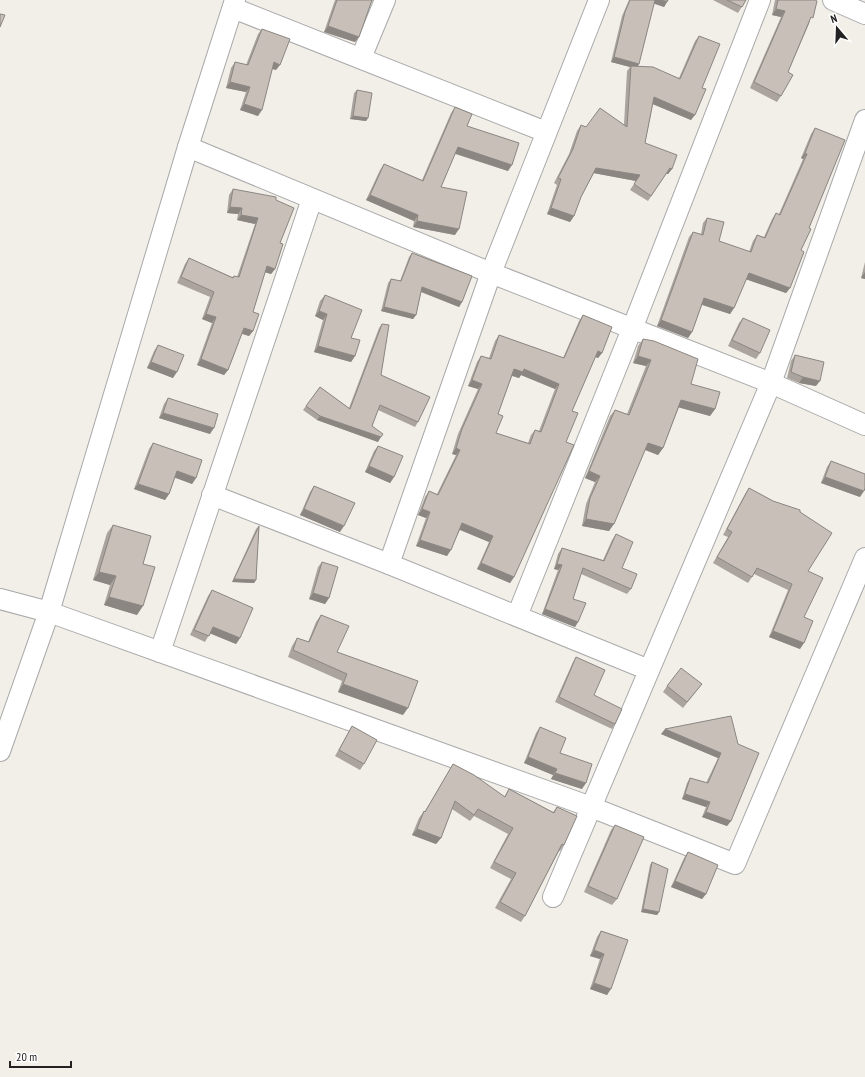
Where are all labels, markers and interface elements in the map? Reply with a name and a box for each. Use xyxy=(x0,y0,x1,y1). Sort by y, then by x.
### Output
north arrow xyxy=(817,8,857,48)
text: N xyxy=(829,11,839,26)
scale bar xyxy=(10,1043,71,1069)
text: 20 m xyxy=(16,1049,37,1064)

